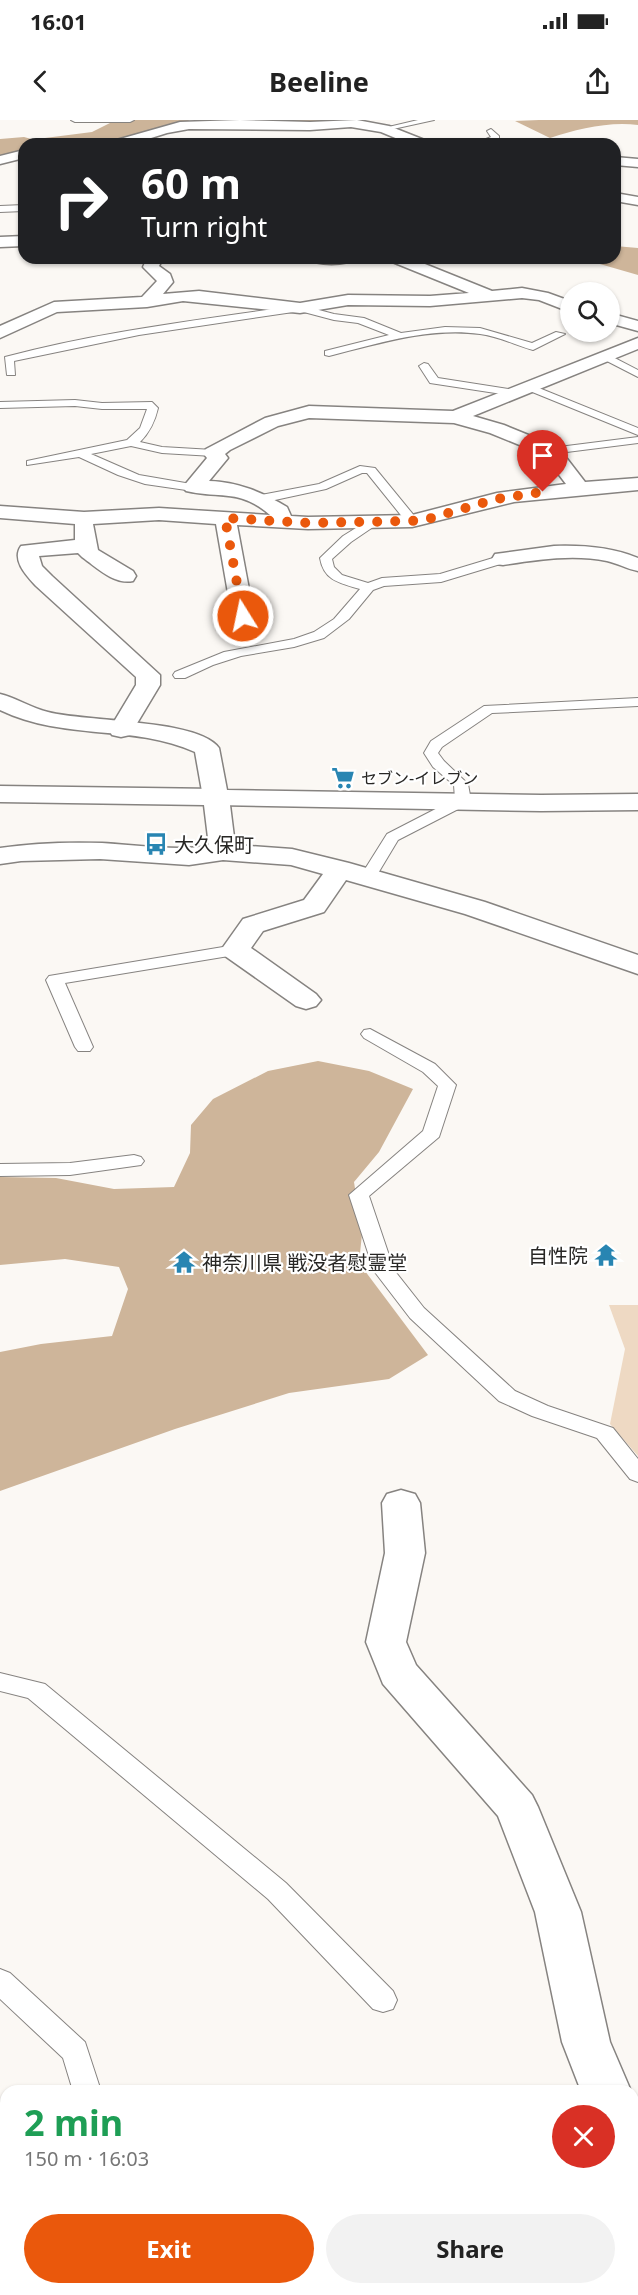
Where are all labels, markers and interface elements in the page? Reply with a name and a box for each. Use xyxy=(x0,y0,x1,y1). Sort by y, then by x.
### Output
text: 16:01 xyxy=(30,6,87,36)
text: Beeline xyxy=(269,63,369,100)
icon: back xyxy=(24,65,57,98)
icon: share xyxy=(581,65,614,98)
text: 60 m xyxy=(141,154,241,211)
icon: right xyxy=(42,162,120,240)
text: Turn right xyxy=(141,208,267,245)
map controls xyxy=(560,282,620,342)
button: search xyxy=(560,282,620,342)
pin xyxy=(517,430,568,492)
icon: arrive xyxy=(526,439,559,472)
position arrow xyxy=(211,584,275,648)
supermarket icon: セブン-イレブン xyxy=(330,765,356,791)
place label: セブン-イレブン xyxy=(361,767,478,789)
bus stop icon: 大久保町 xyxy=(143,831,169,857)
place label: 大久保町 xyxy=(174,831,254,858)
place label: 自性院 xyxy=(528,1242,588,1269)
temple icon: 自性院 xyxy=(593,1242,619,1268)
temple icon: 神奈川県 戦没者慰霊堂 xyxy=(171,1249,197,1275)
place label: 神奈川県 戦没者慰霊堂 xyxy=(202,1249,407,1276)
text: 2 min xyxy=(24,2098,123,2147)
button: close xyxy=(552,2105,615,2168)
text: 150 m · 16:03 xyxy=(24,2145,149,2172)
button: Exit xyxy=(24,2214,314,2283)
button: Share xyxy=(326,2214,615,2283)

